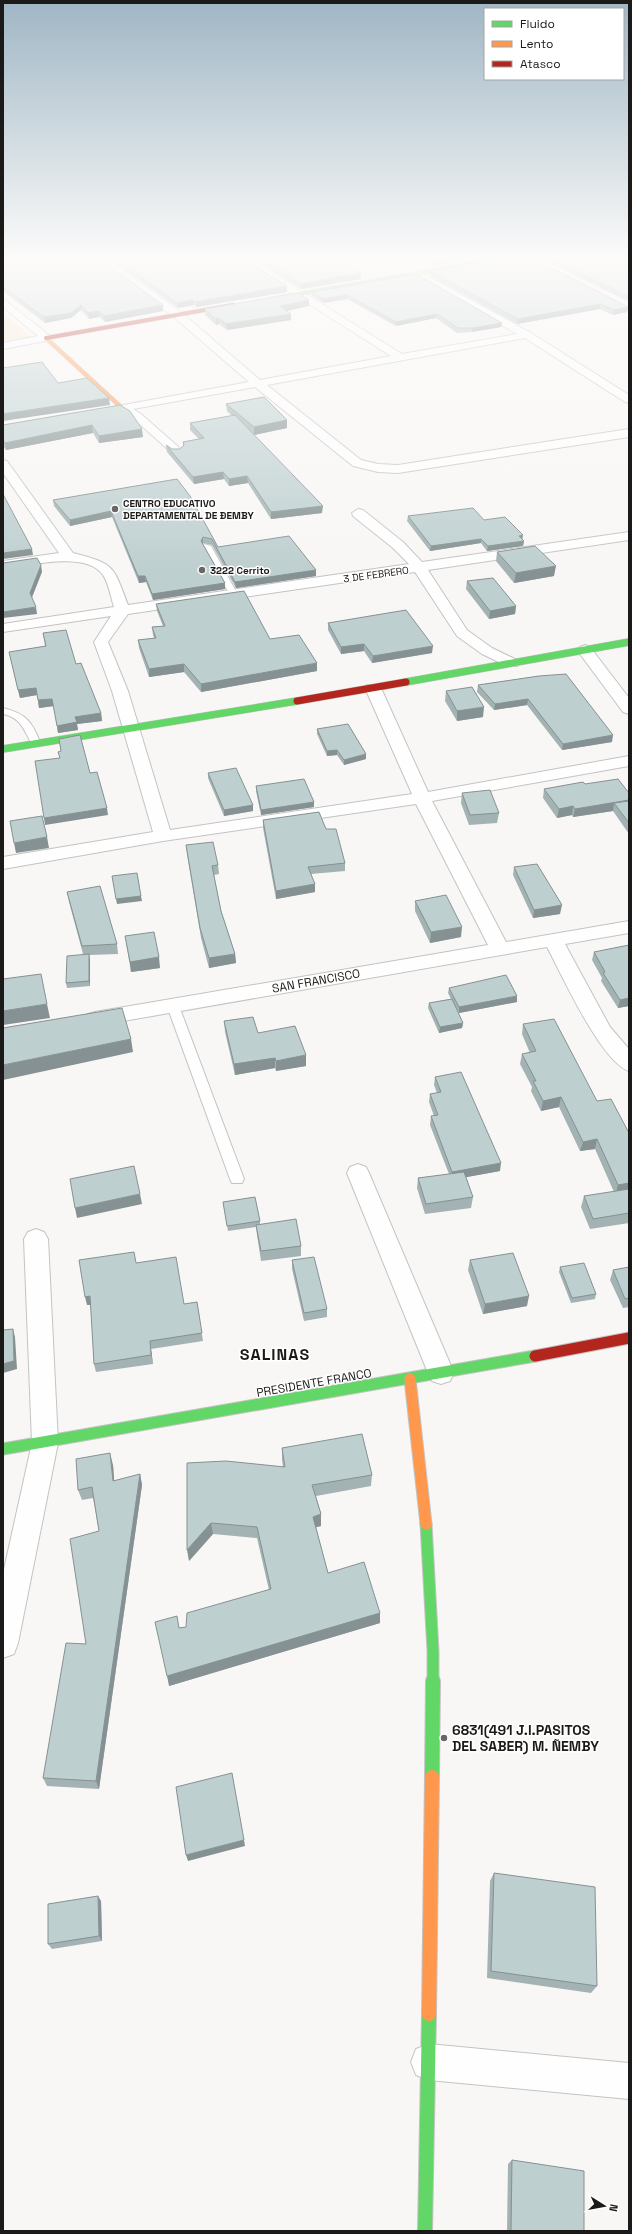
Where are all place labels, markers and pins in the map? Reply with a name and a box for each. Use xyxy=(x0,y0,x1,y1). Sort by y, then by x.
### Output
place label: CENTRO EDUCATIVO DEPARTAMENTAL DE ÐEMBY xyxy=(123,497,254,522)
marker: CENTRO EDUCATIVO DEPARTAMENTAL DE ÐEMBY xyxy=(110,504,120,514)
place label: 3222 Cerrito xyxy=(210,564,270,577)
marker: 3222 Cerrito xyxy=(197,565,207,575)
place label: 6831(491 J.I.PASITOS DEL SABER) M. ÑEMBY xyxy=(452,1721,599,1755)
marker: 6831(491 J.I.PASITOS DEL SABER) M. ÑEMBY xyxy=(439,1733,449,1743)

